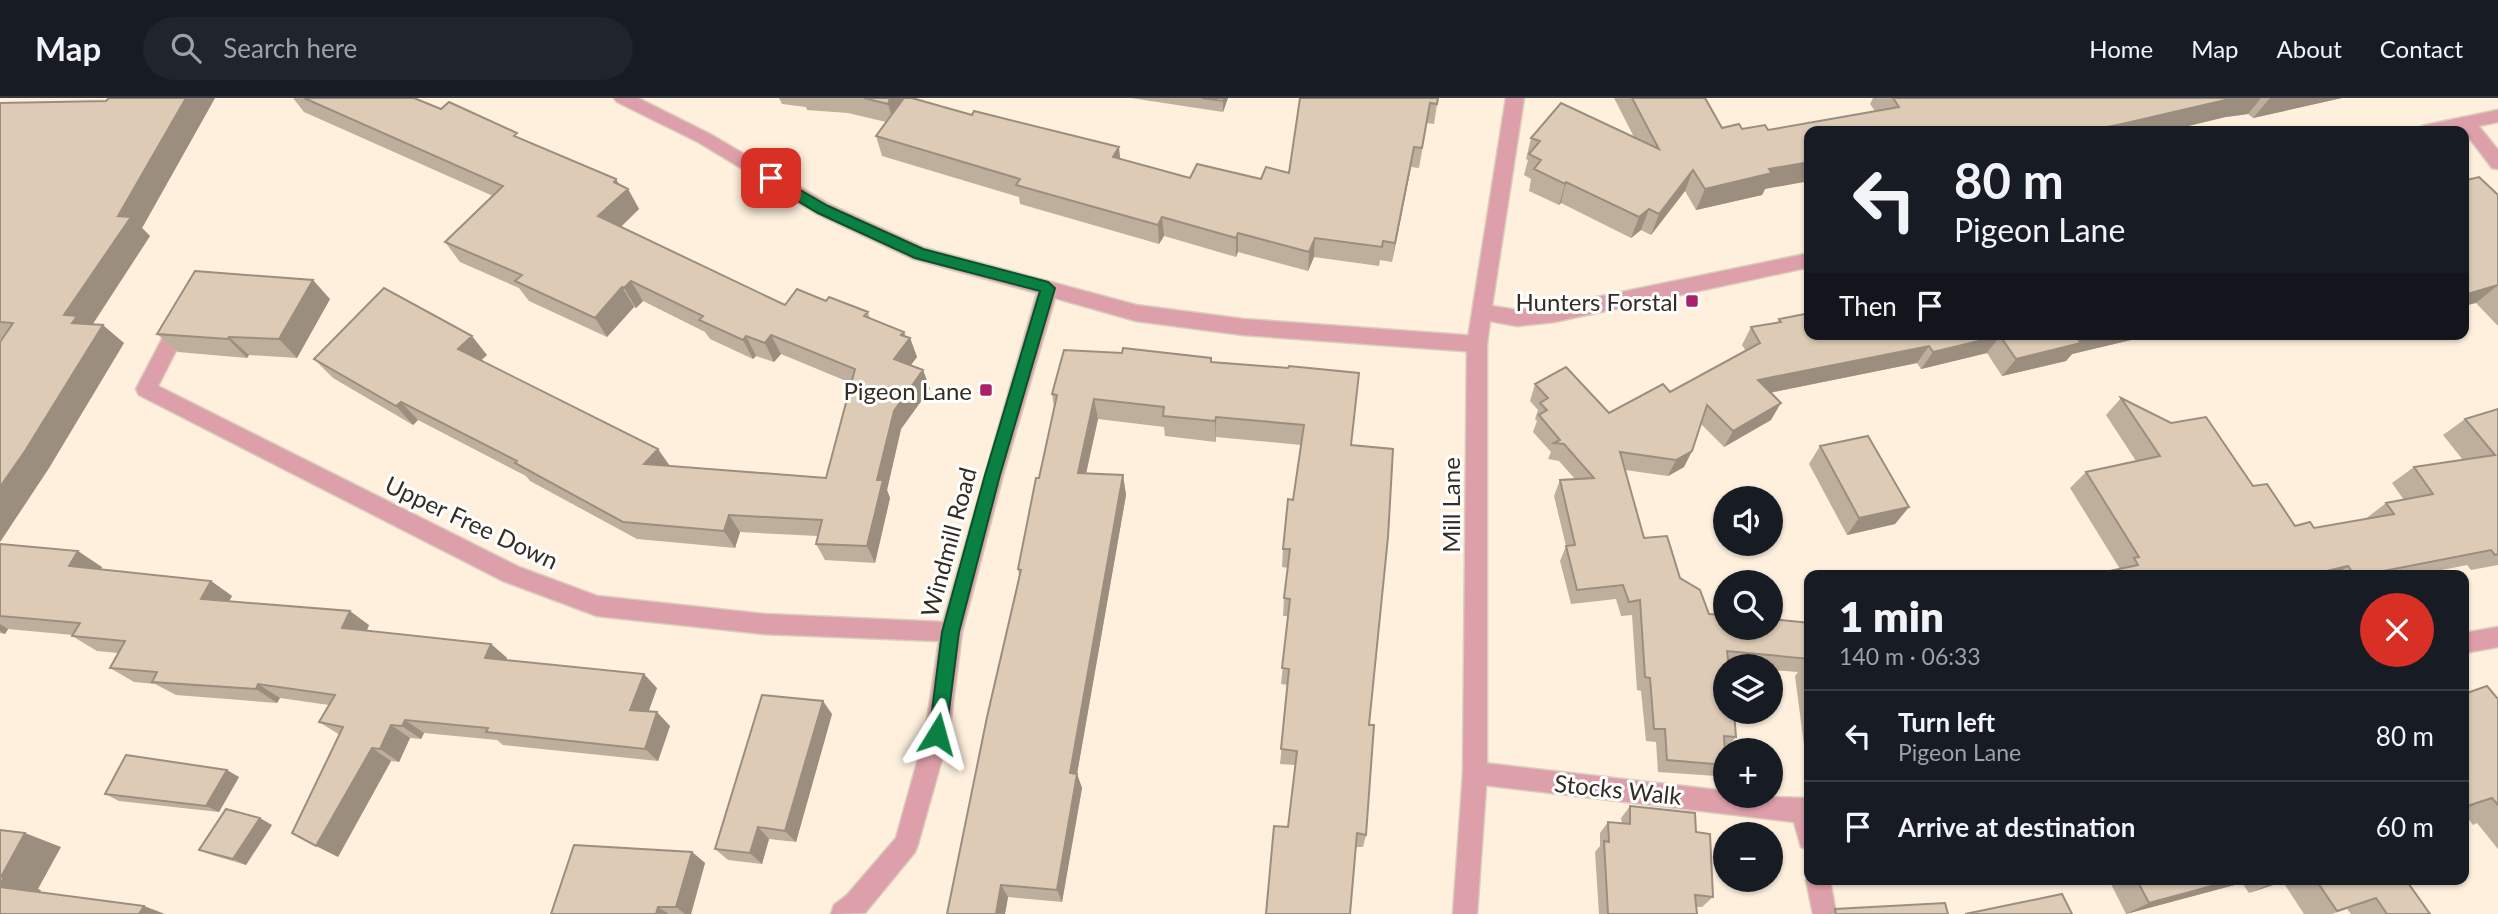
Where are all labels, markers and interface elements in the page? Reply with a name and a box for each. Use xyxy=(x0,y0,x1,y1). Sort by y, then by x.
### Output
search box xyxy=(143,17,633,80)
text: Map xyxy=(35,28,101,68)
icon: search xyxy=(167,29,205,67)
text: Search here xyxy=(223,32,357,64)
text: Home xyxy=(2089,34,2153,63)
text: Map xyxy=(2191,34,2239,63)
text: About xyxy=(2277,34,2342,63)
text: Contact xyxy=(2380,34,2463,63)
pin xyxy=(741,148,801,208)
text: 80 m xyxy=(1954,151,2064,209)
icon: left xyxy=(1839,154,1930,245)
icon: arrive xyxy=(752,159,790,197)
text: Pigeon Lane xyxy=(1954,210,2125,249)
place label: Hunters Forstal xyxy=(1515,287,1678,316)
icon: arrive xyxy=(1911,287,1949,325)
text: Then xyxy=(1839,290,1897,322)
marker: Hunters Forstal xyxy=(1684,293,1700,309)
place label: Pigeon Lane xyxy=(843,376,972,405)
marker: Pigeon Lane xyxy=(978,382,994,398)
street label: Mill Lane xyxy=(1436,457,1465,553)
street label: Windmill Road xyxy=(914,464,982,620)
street label: Upper Free Down xyxy=(381,469,563,575)
map controls xyxy=(1713,486,1783,892)
button: sound xyxy=(1713,486,1783,556)
button: search xyxy=(1713,570,1783,640)
text: 1 min xyxy=(1839,591,1944,641)
button: close xyxy=(2360,593,2434,667)
text: 140 m · 06:33 xyxy=(1839,642,1981,670)
button: layers xyxy=(1713,654,1783,724)
position arrow xyxy=(900,697,974,771)
text: Turn left xyxy=(1898,706,1995,738)
icon: left xyxy=(1839,717,1877,755)
text: 80 m xyxy=(2376,720,2434,752)
button: + xyxy=(1713,738,1783,808)
text: Pigeon Lane xyxy=(1898,738,2021,766)
street label: Stocks Walk xyxy=(1553,768,1684,810)
icon: arrive xyxy=(1839,808,1877,846)
text: Arrive at destination xyxy=(1898,811,2135,843)
text: 60 m xyxy=(2376,811,2434,843)
button: − xyxy=(1713,822,1783,892)

